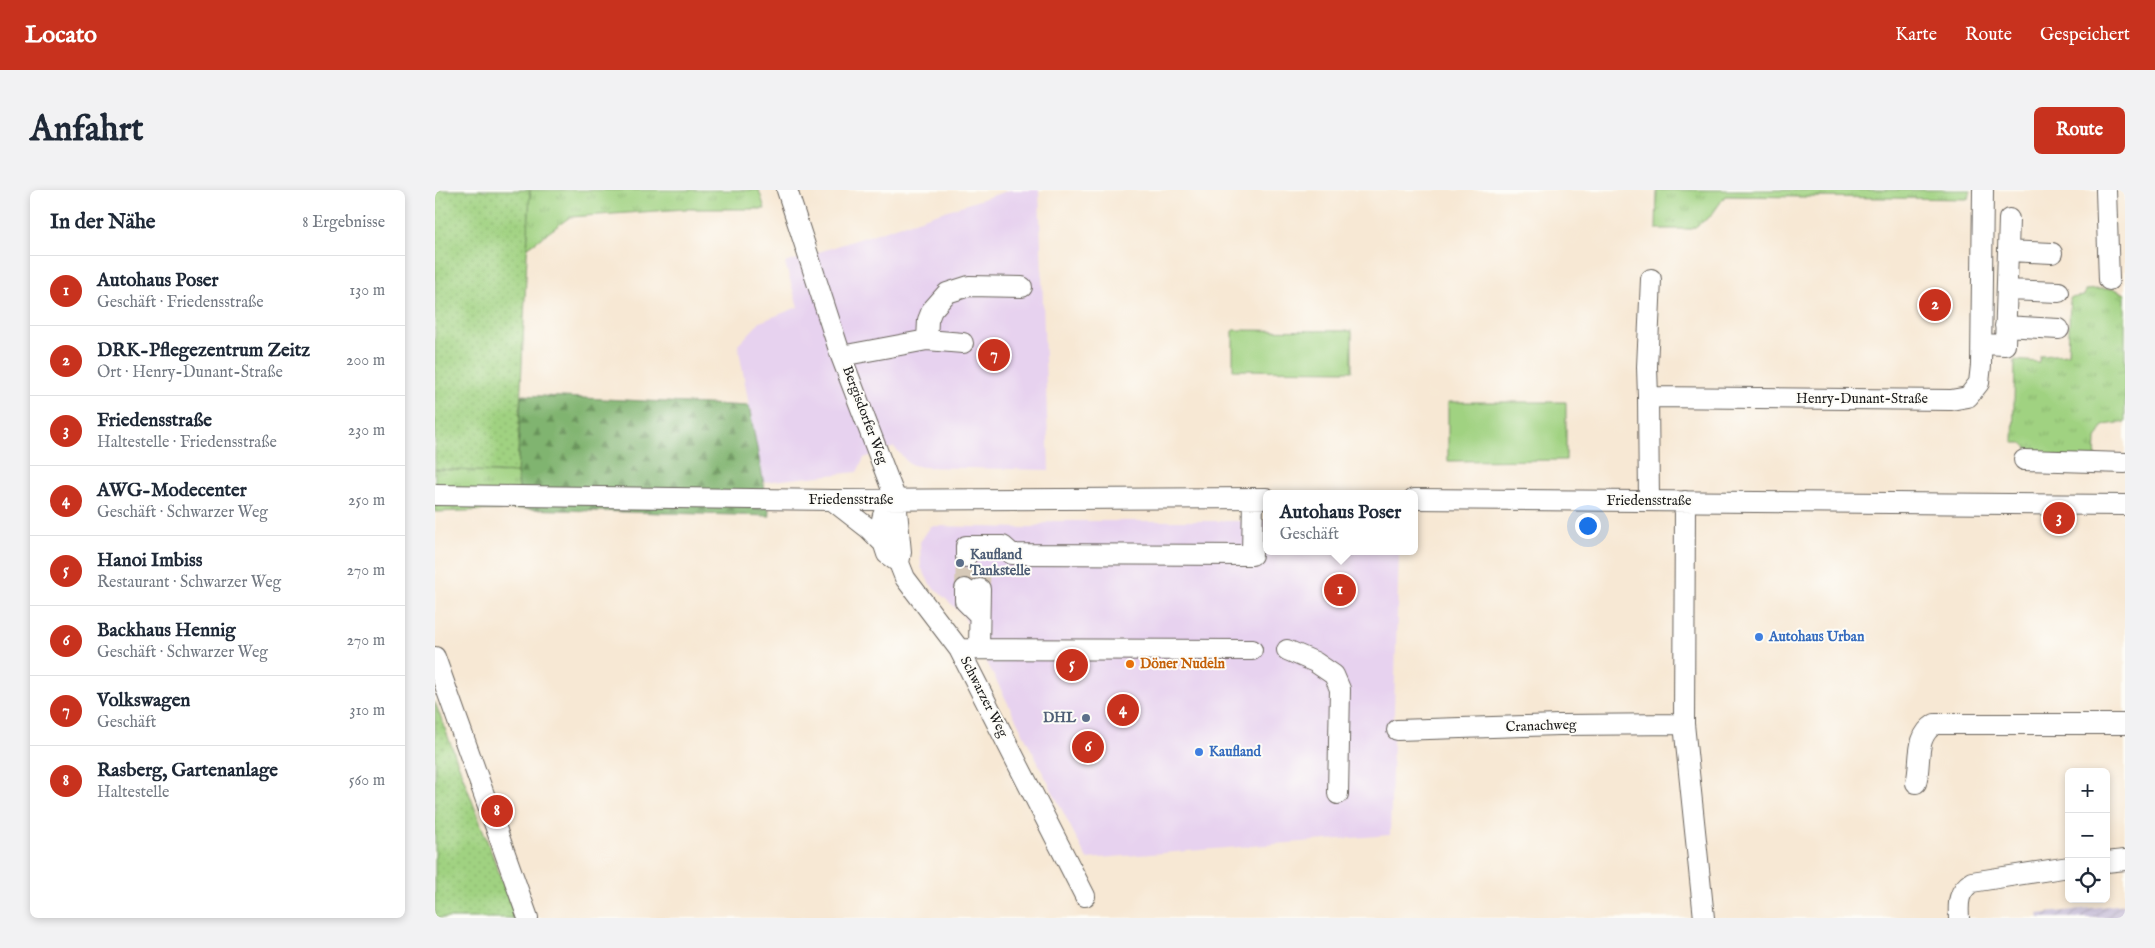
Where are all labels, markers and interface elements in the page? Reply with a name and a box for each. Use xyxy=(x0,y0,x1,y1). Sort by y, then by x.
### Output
text: Locato xyxy=(25,20,97,51)
text: Karte xyxy=(1895,24,1937,47)
text: Route xyxy=(1965,24,2012,47)
text: Gespeichert xyxy=(2040,24,2130,47)
button: Route xyxy=(2034,107,2125,154)
text: Anfahrt xyxy=(30,108,144,153)
text: In der Nähe xyxy=(50,209,156,236)
text: 8 Ergebnisse xyxy=(302,213,385,233)
text: Autohaus Poser xyxy=(97,269,219,293)
text: 1 xyxy=(63,281,69,301)
text: 130 m xyxy=(349,281,385,301)
pin: 2 xyxy=(1919,286,1951,324)
text: Geschäft · Friedensstraße xyxy=(97,293,264,313)
pin: 7 xyxy=(978,336,1010,374)
text: DRK-Pflegezentrum Zeitz xyxy=(97,339,310,363)
text: 2 xyxy=(62,351,70,371)
text: 200 m xyxy=(346,351,385,371)
text: Ort · Henry-Dunant-Straße xyxy=(97,363,283,383)
street label: Bergisdorfer Weg xyxy=(838,363,892,467)
street label: Henry-Dunant-Straße xyxy=(1796,390,1928,408)
text: Friedensstraße xyxy=(97,409,212,433)
text: 3 xyxy=(63,421,69,441)
text: 230 m xyxy=(348,421,385,441)
text: Haltestelle · Friedensstraße xyxy=(97,433,277,453)
text: AWG-Modecenter xyxy=(97,479,247,503)
popup xyxy=(1263,490,1418,555)
text: 4 xyxy=(62,491,70,511)
text: 250 m xyxy=(348,491,385,511)
street label: Friedensstraße xyxy=(809,491,894,509)
street label: Friedensstraße xyxy=(1607,492,1692,510)
pin: 3 xyxy=(2043,499,2075,537)
text: Autohaus Poser xyxy=(1280,501,1401,525)
text: Geschäft · Schwarzer Weg xyxy=(97,503,268,523)
your location xyxy=(1575,513,1601,539)
text: Geschäft xyxy=(1280,525,1339,545)
place label: Kaufland Tankstelle xyxy=(969,546,1031,580)
text: Hanoi Imbiss xyxy=(97,549,202,573)
marker: Kaufland Tankstelle xyxy=(954,557,966,569)
text: 5 xyxy=(63,561,69,581)
text: 270 m xyxy=(346,561,385,581)
pin: 1 xyxy=(1324,571,1356,609)
text: Restaurant · Schwarzer Weg xyxy=(97,573,281,593)
text: Backhaus Hennig xyxy=(97,619,236,643)
place label: Autohaus Urban xyxy=(1768,628,1865,646)
text: 6 xyxy=(63,631,69,651)
text: 270 m xyxy=(346,631,385,651)
marker: Autohaus Urban xyxy=(1753,631,1765,643)
text: Geschäft · Schwarzer Weg xyxy=(97,643,268,663)
pin: 5 xyxy=(1056,646,1088,684)
street label: Schwarzer Weg xyxy=(956,653,1012,741)
place label: Döner Nudeln xyxy=(1140,655,1226,673)
marker: Döner Nudeln xyxy=(1124,658,1136,670)
text: Volkswagen xyxy=(97,689,190,713)
pin: 4 xyxy=(1107,691,1139,729)
text: 7 xyxy=(62,701,70,721)
text: 310 m xyxy=(349,701,385,721)
place label: DHL xyxy=(1043,709,1077,727)
marker: DHL xyxy=(1080,712,1092,724)
text: Geschäft xyxy=(97,713,156,733)
street label: Cranachweg xyxy=(1505,716,1577,736)
pin: 6 xyxy=(1072,728,1104,766)
place label: Kaufland xyxy=(1209,743,1261,761)
marker: Kaufland xyxy=(1193,746,1205,758)
text: Rasberg, Gartenanlage xyxy=(97,759,278,783)
map controls xyxy=(2065,768,2110,903)
button: + xyxy=(2065,768,2110,813)
text: 8 xyxy=(63,771,69,791)
text: 560 m xyxy=(349,771,385,791)
text: Haltestelle xyxy=(97,783,169,803)
pin: 8 xyxy=(481,792,513,830)
button: − xyxy=(2065,813,2110,858)
button: locate xyxy=(2065,858,2110,903)

